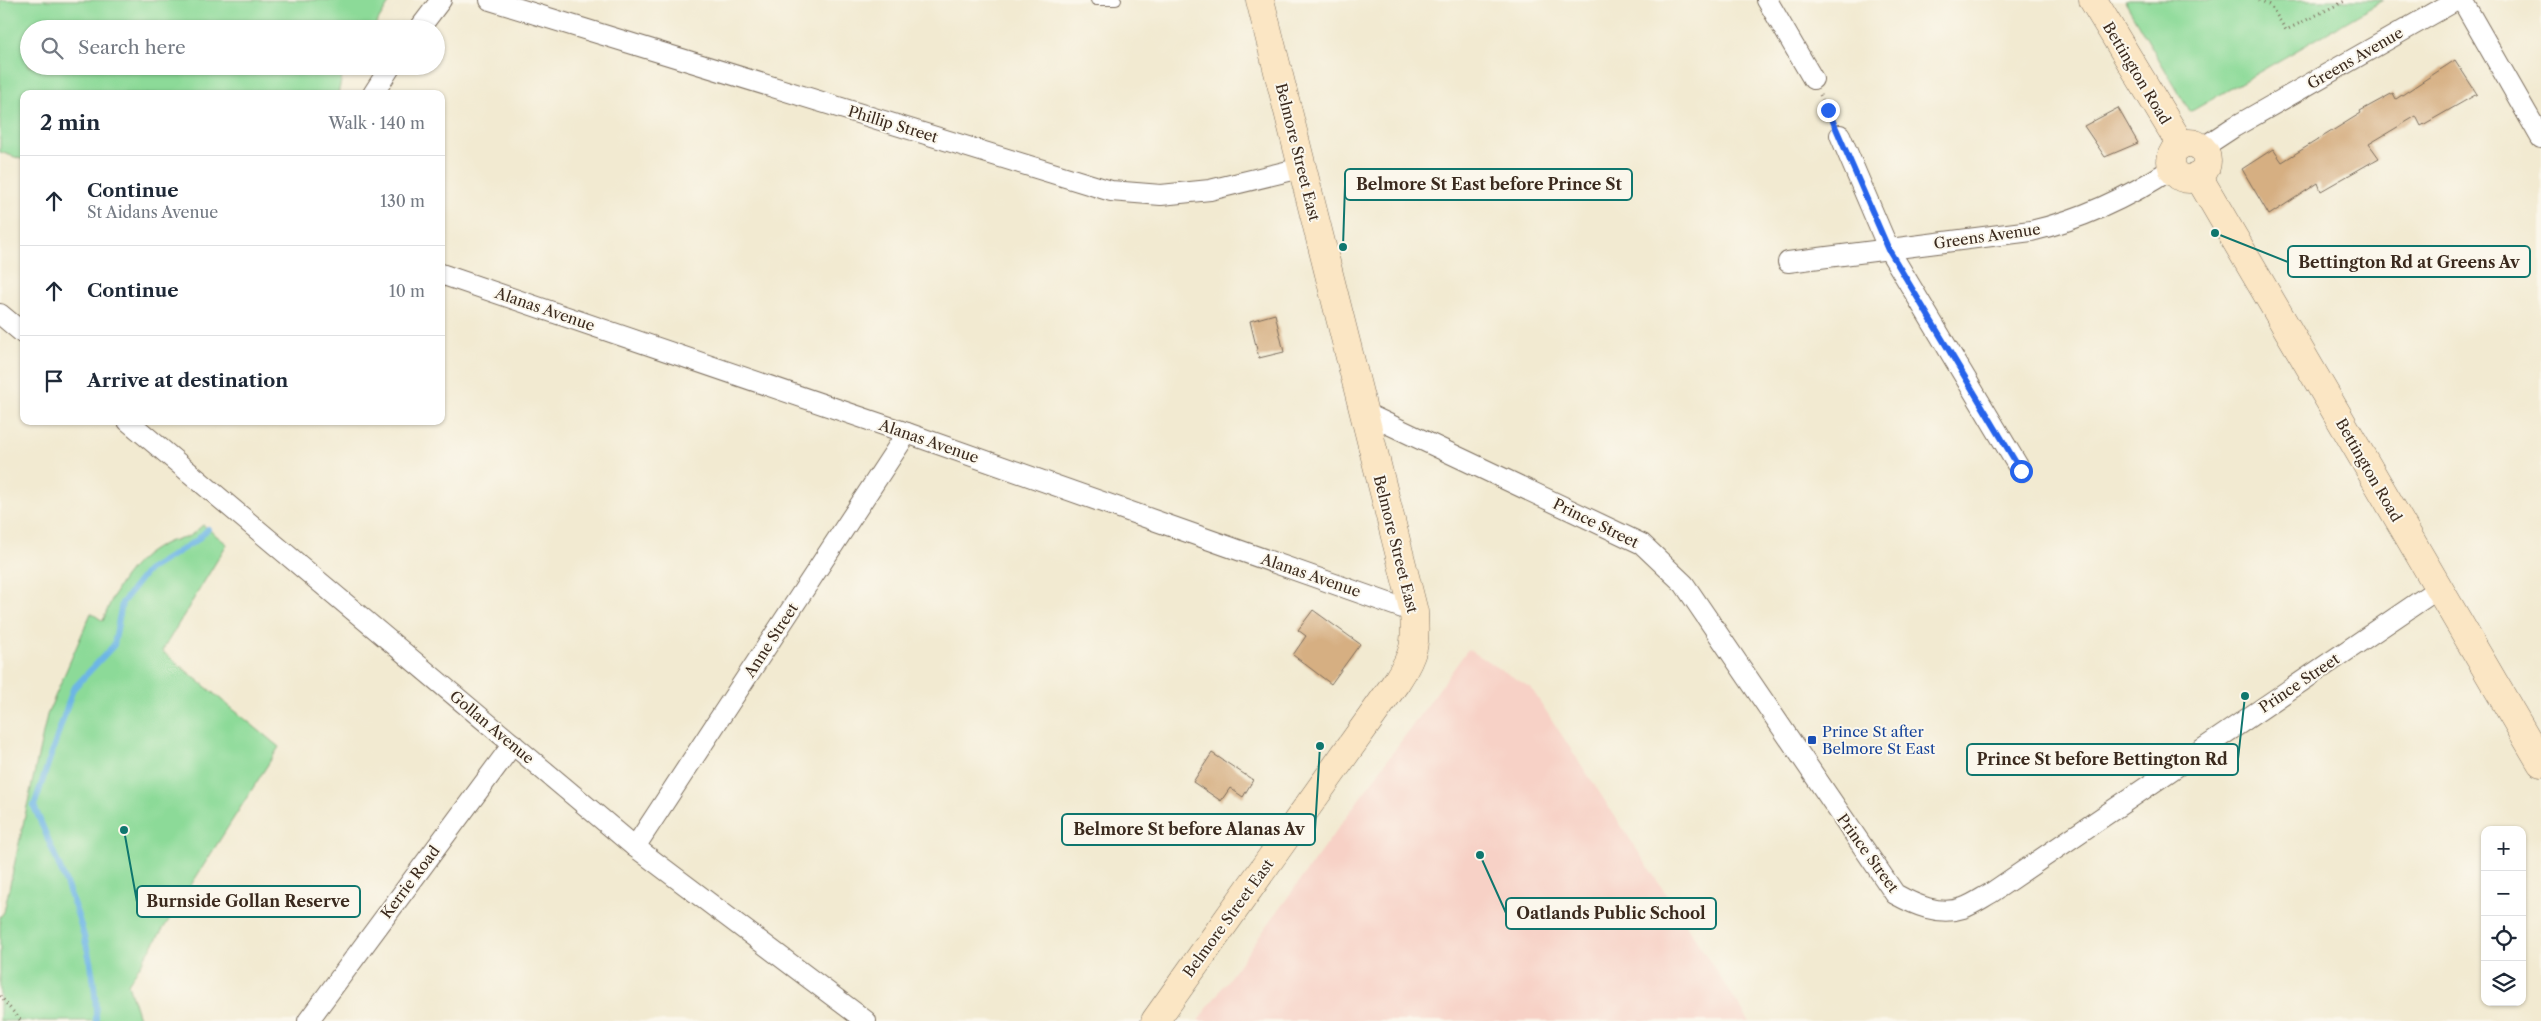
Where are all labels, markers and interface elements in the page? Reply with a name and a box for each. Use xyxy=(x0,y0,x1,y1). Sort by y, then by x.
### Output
street label: Bettington Road xyxy=(2099,18,2175,128)
search box xyxy=(20,20,445,75)
street label: Greens Avenue xyxy=(2304,23,2406,93)
icon: search xyxy=(38,34,66,62)
text: Search here xyxy=(78,36,186,59)
street label: Belmore Street East xyxy=(1272,81,1325,224)
route end xyxy=(1817,99,1840,122)
street label: Phillip Street xyxy=(846,101,941,147)
text: 2 min xyxy=(40,110,100,135)
text: Walk · 140 m xyxy=(328,113,425,133)
callout: Belmore St East before Prince St xyxy=(1345,169,1632,200)
text: Belmore St East before Prince St xyxy=(1356,174,1623,194)
text: Continue xyxy=(87,179,179,202)
icon: ahead xyxy=(40,187,68,215)
text: 130 m xyxy=(380,191,425,211)
text: St Aidans Avenue xyxy=(87,202,218,222)
street label: Greens Avenue xyxy=(1932,219,2042,253)
callout: Bettington Rd at Greens Av xyxy=(2288,246,2530,277)
text: Bettington Rd at Greens Av xyxy=(2298,252,2521,272)
icon: ahead xyxy=(40,277,68,305)
text: Continue xyxy=(87,279,179,302)
text: 10 m xyxy=(389,281,425,301)
street label: Alanas Avenue xyxy=(492,283,597,335)
icon: arrive xyxy=(40,367,68,395)
text: Arrive at destination xyxy=(87,369,288,392)
street label: Alanas Avenue xyxy=(876,415,981,467)
street label: Bettington Road xyxy=(2332,415,2406,525)
route start xyxy=(2010,460,2033,483)
street label: Belmore Street East xyxy=(1370,473,1423,616)
street label: Prince Street xyxy=(1550,494,1643,552)
street label: Alanas Avenue xyxy=(1258,549,1363,601)
street label: Anne Street xyxy=(739,599,802,682)
street label: Prince Street xyxy=(2255,649,2343,717)
street label: Gollan Avenue xyxy=(446,686,538,768)
place label: Prince St after Belmore St East xyxy=(1822,722,1936,758)
marker: Prince St after Belmore St East xyxy=(1806,734,1818,746)
callout: Prince St before Bettington Rd xyxy=(1967,744,2238,775)
text: Prince St before Bettington Rd xyxy=(1976,749,2228,769)
street label: Prince Street xyxy=(1833,810,1903,897)
callout: Belmore St before Alanas Av xyxy=(1062,814,1315,845)
text: Belmore St before Alanas Av xyxy=(1073,819,1306,839)
map controls xyxy=(2481,826,2526,1006)
button: + xyxy=(2481,826,2526,871)
street label: Kerrie Road xyxy=(376,842,444,922)
street label: Belmore Street East xyxy=(1179,855,1278,981)
button: − xyxy=(2481,871,2526,916)
callout: Burnside Gollan Reserve xyxy=(137,886,360,917)
text: Burnside Gollan Reserve xyxy=(146,891,350,911)
callout: Oatlands Public School xyxy=(1506,898,1716,929)
text: Oatlands Public School xyxy=(1516,903,1706,923)
button: locate xyxy=(2481,916,2526,961)
button: layers xyxy=(2481,961,2526,1006)

